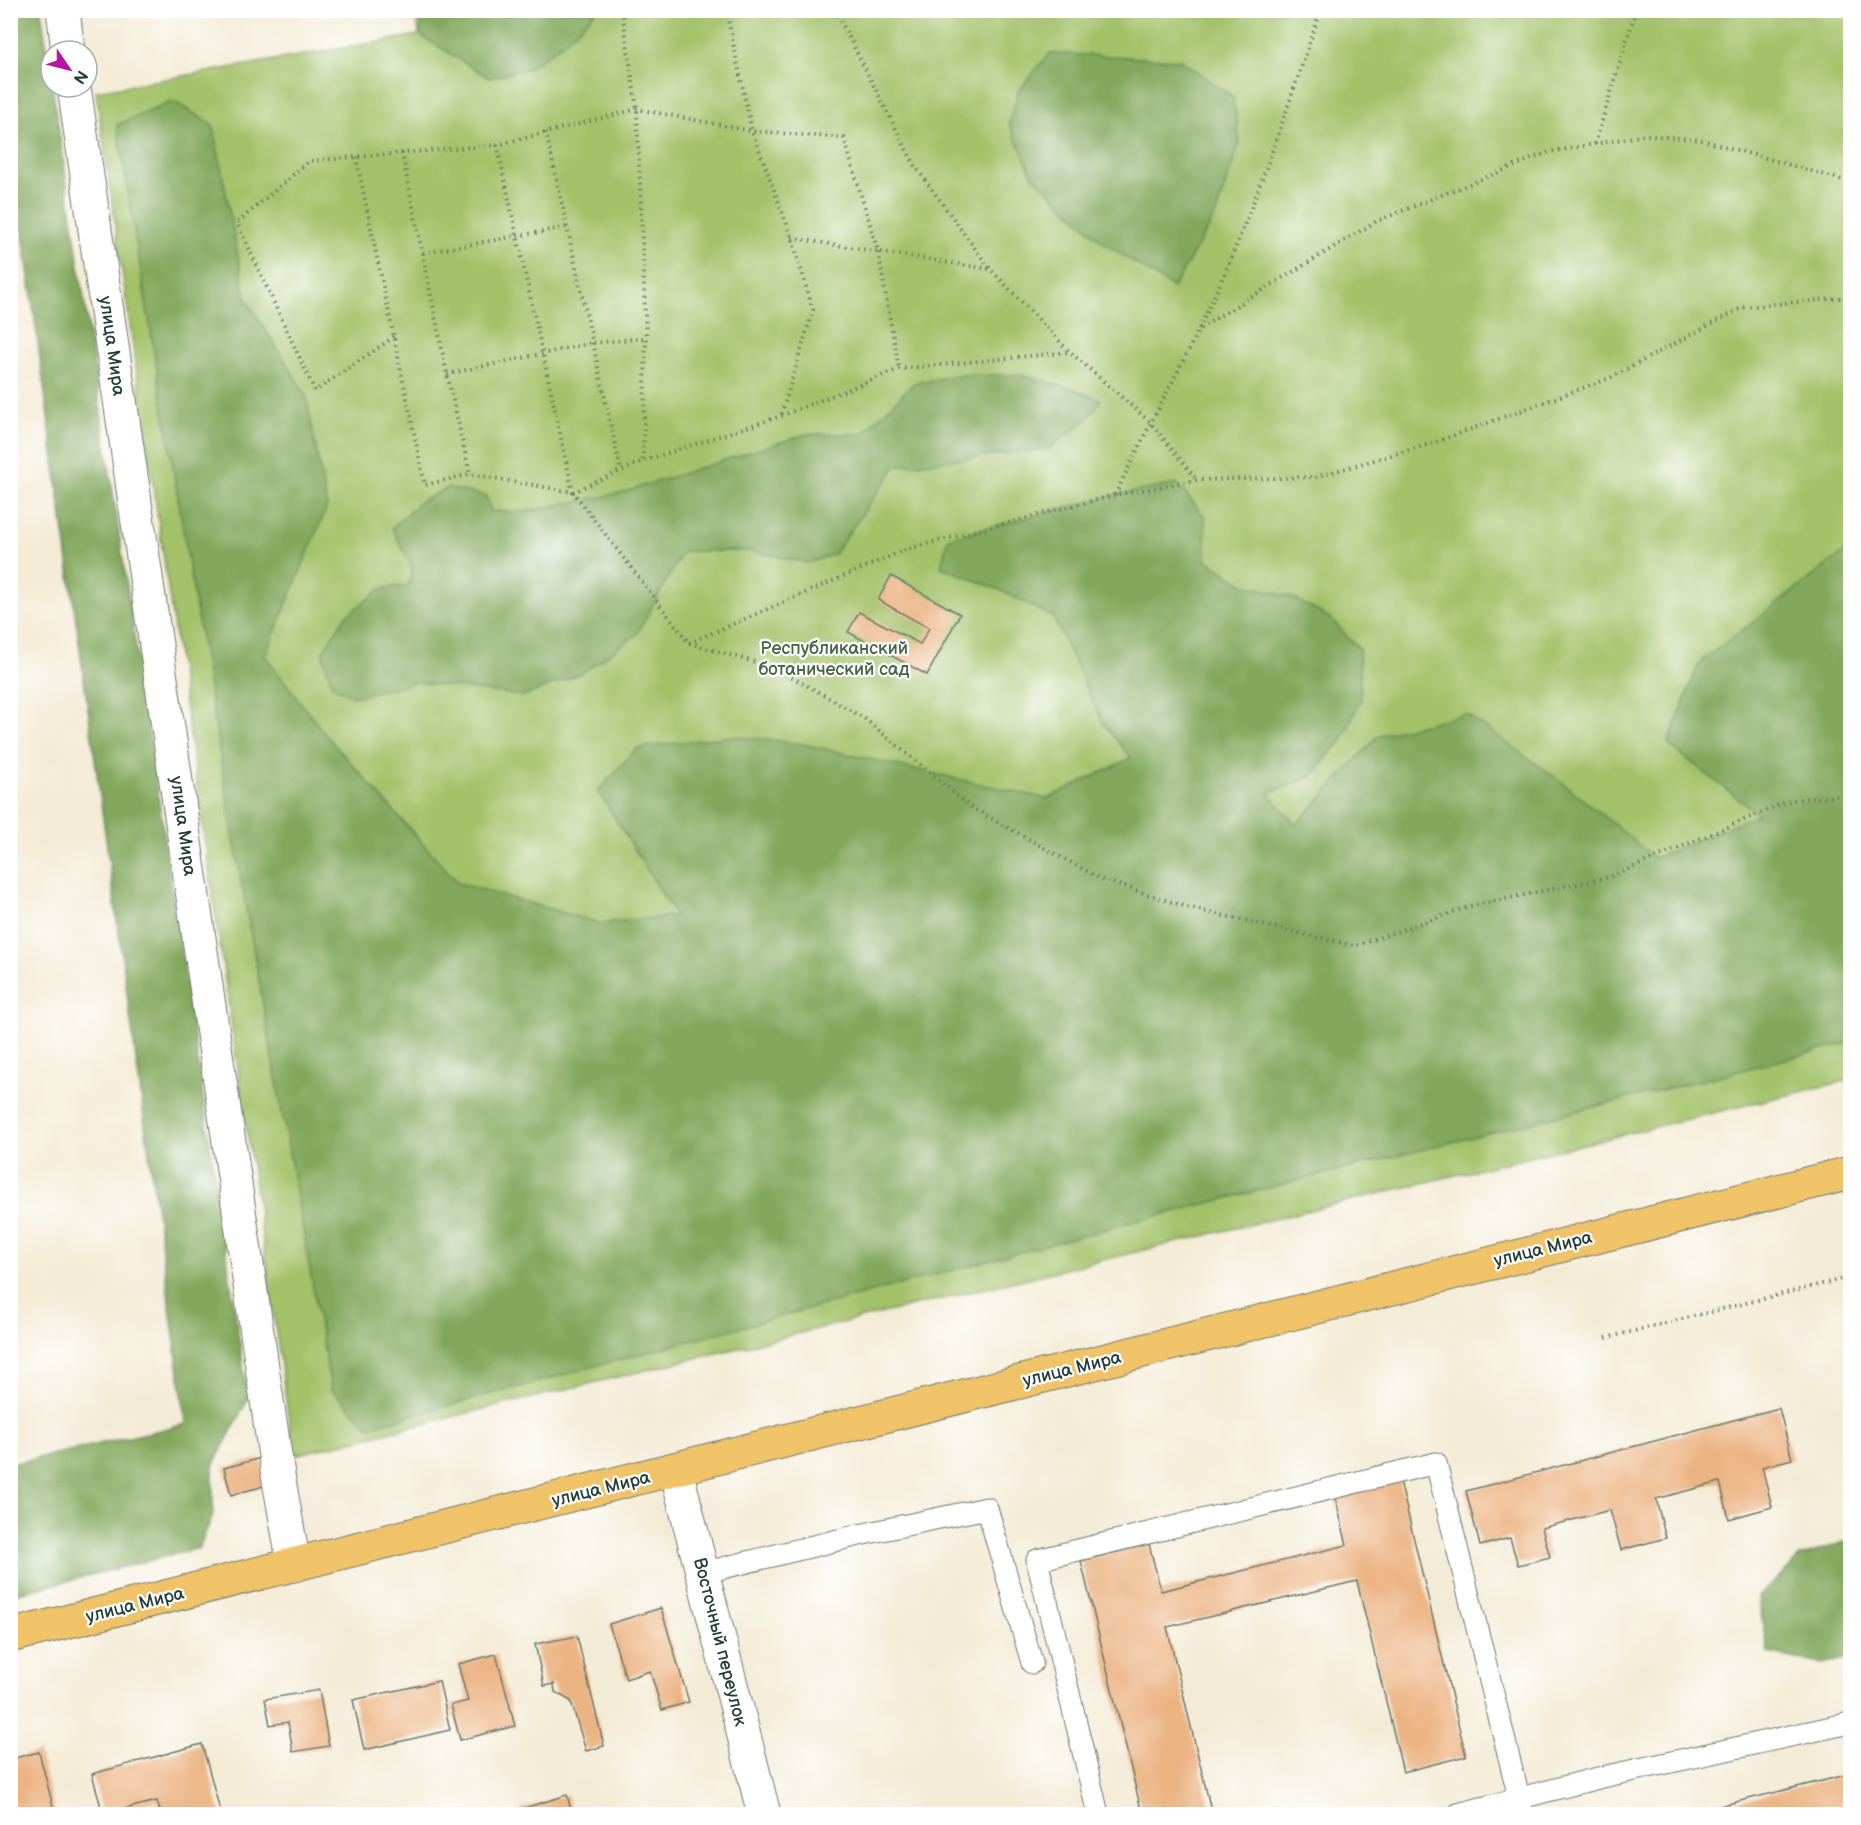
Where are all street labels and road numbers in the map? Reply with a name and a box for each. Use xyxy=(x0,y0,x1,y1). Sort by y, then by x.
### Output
street label: улица Мира xyxy=(95,295,129,398)
street label: улица Мира xyxy=(166,775,200,878)
street label: улица Мира xyxy=(1492,1227,1595,1271)
street label: улица Мира xyxy=(1021,1347,1124,1391)
street label: улица Мира xyxy=(550,1467,653,1511)
street label: Восточный переулок xyxy=(689,1556,751,1729)
street label: улица Мира xyxy=(84,1583,187,1627)

